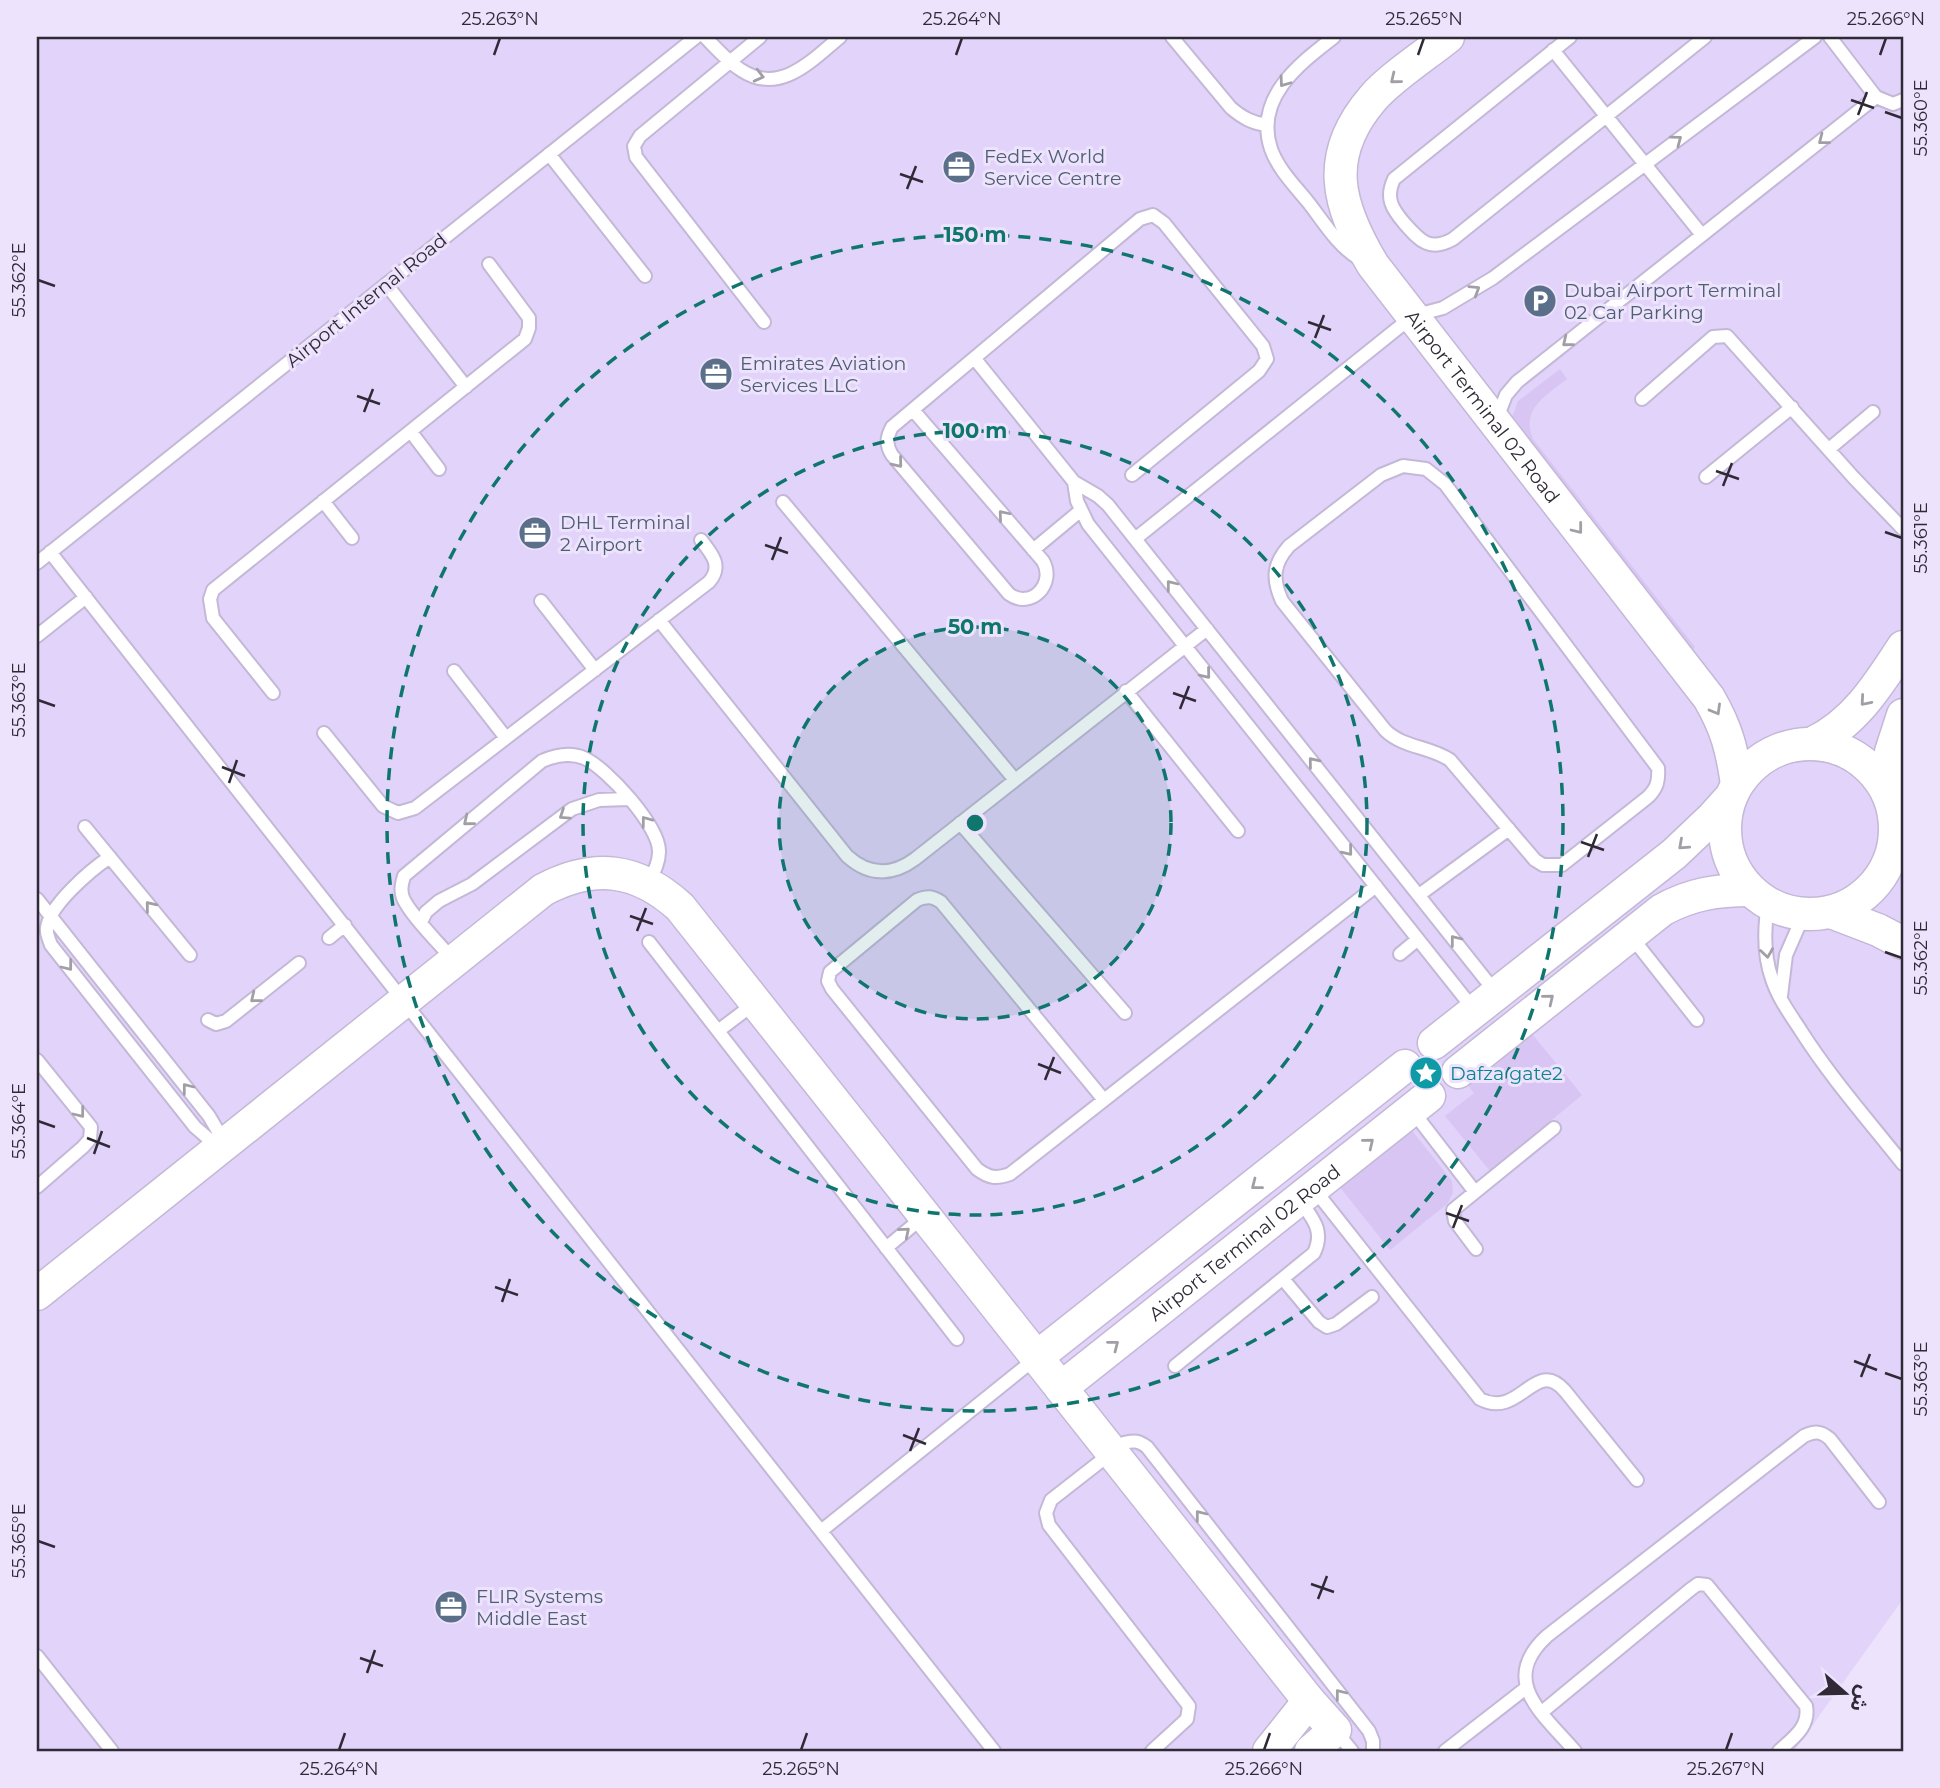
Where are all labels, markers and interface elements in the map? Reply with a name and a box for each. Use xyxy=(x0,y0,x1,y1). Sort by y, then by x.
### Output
text: 25.263°N xyxy=(461,8,539,30)
text: 25.264°N xyxy=(922,8,1002,30)
text: 25.265°N xyxy=(1385,8,1463,30)
text: 25.266°N xyxy=(1847,8,1925,30)
one-way arrow xyxy=(752,68,764,82)
one-way arrow xyxy=(1391,71,1403,84)
one-way arrow xyxy=(1280,75,1292,87)
text: 55.360°E xyxy=(1910,80,1932,156)
one-way arrow xyxy=(1818,131,1830,144)
one-way arrow xyxy=(1670,136,1682,148)
place label: FedEx World Service Centre xyxy=(984,145,1121,190)
office icon: FedEx World Service Centre xyxy=(940,148,978,186)
text: 150 m xyxy=(944,222,1006,247)
street label: Airport Internal Road xyxy=(281,228,451,372)
text: 55.362°E xyxy=(8,242,30,318)
place label: Dubai Airport Terminal 02 Car Parking xyxy=(1564,279,1781,324)
parking icon: Dubai Airport Terminal 02 Car Parking xyxy=(1521,282,1559,320)
one-way arrow xyxy=(1467,286,1480,299)
street label: Airport Terminal 02 Road xyxy=(1400,306,1564,508)
one-way arrow xyxy=(1563,333,1575,346)
place label: Emirates Aviation Services LLC xyxy=(740,352,906,397)
office icon: Emirates Aviation Services LLC xyxy=(697,355,735,393)
text: 100 m xyxy=(943,418,1007,443)
one-way arrow xyxy=(890,456,903,468)
text: 55.361°E xyxy=(1910,502,1932,574)
one-way arrow xyxy=(999,510,1011,523)
place label: DHL Terminal 2 Airport xyxy=(560,511,691,556)
office icon: DHL Terminal 2 Airport xyxy=(516,514,554,552)
one-way arrow xyxy=(1570,521,1583,533)
one-way arrow xyxy=(1167,580,1180,592)
text: 50 m xyxy=(948,614,1002,639)
text: 55.363°E xyxy=(8,663,30,737)
one-way arrow xyxy=(1198,665,1210,678)
one-way arrow xyxy=(1861,693,1873,706)
one-way arrow xyxy=(1708,702,1721,715)
one-way arrow xyxy=(1309,758,1322,770)
one-way arrow xyxy=(558,806,571,819)
centre of rings xyxy=(963,811,987,835)
one-way arrow xyxy=(464,813,476,826)
one-way arrow xyxy=(641,816,654,828)
one-way arrow xyxy=(1678,837,1691,849)
one-way arrow xyxy=(1340,843,1352,856)
one-way arrow xyxy=(146,901,158,914)
text: 55.362°E xyxy=(1910,920,1932,996)
one-way arrow xyxy=(1450,936,1463,948)
one-way arrow xyxy=(1759,947,1774,959)
one-way arrow xyxy=(60,958,72,971)
one-way arrow xyxy=(250,990,263,1002)
one-way arrow xyxy=(1541,995,1554,1007)
place icon: Dafza gate2 xyxy=(1407,1054,1445,1092)
place label: Dafza gate2 xyxy=(1450,1062,1563,1085)
text: 55.364°E xyxy=(8,1083,30,1159)
one-way arrow xyxy=(183,1084,196,1096)
one-way arrow xyxy=(72,1105,85,1117)
one-way arrow xyxy=(1361,1139,1374,1151)
street label: Airport Terminal 02 Road xyxy=(1144,1160,1345,1326)
one-way arrow xyxy=(1251,1176,1263,1189)
one-way arrow xyxy=(897,1228,910,1240)
one-way arrow xyxy=(1107,1341,1119,1354)
text: 55.363°E xyxy=(1910,1342,1932,1416)
text: 55.365°E xyxy=(8,1504,30,1578)
one-way arrow xyxy=(1195,1510,1208,1522)
place label: FLIR Systems Middle East xyxy=(476,1585,603,1630)
office icon: FLIR Systems Middle East xyxy=(432,1588,470,1626)
north arrow xyxy=(1811,1658,1881,1728)
text: ش xyxy=(1845,1682,1876,1715)
one-way arrow xyxy=(1335,1689,1348,1701)
text: 25.264°N xyxy=(299,1758,379,1780)
text: 25.265°N xyxy=(762,1758,840,1780)
text: 25.266°N xyxy=(1225,1758,1303,1780)
text: 25.267°N xyxy=(1687,1758,1765,1780)

